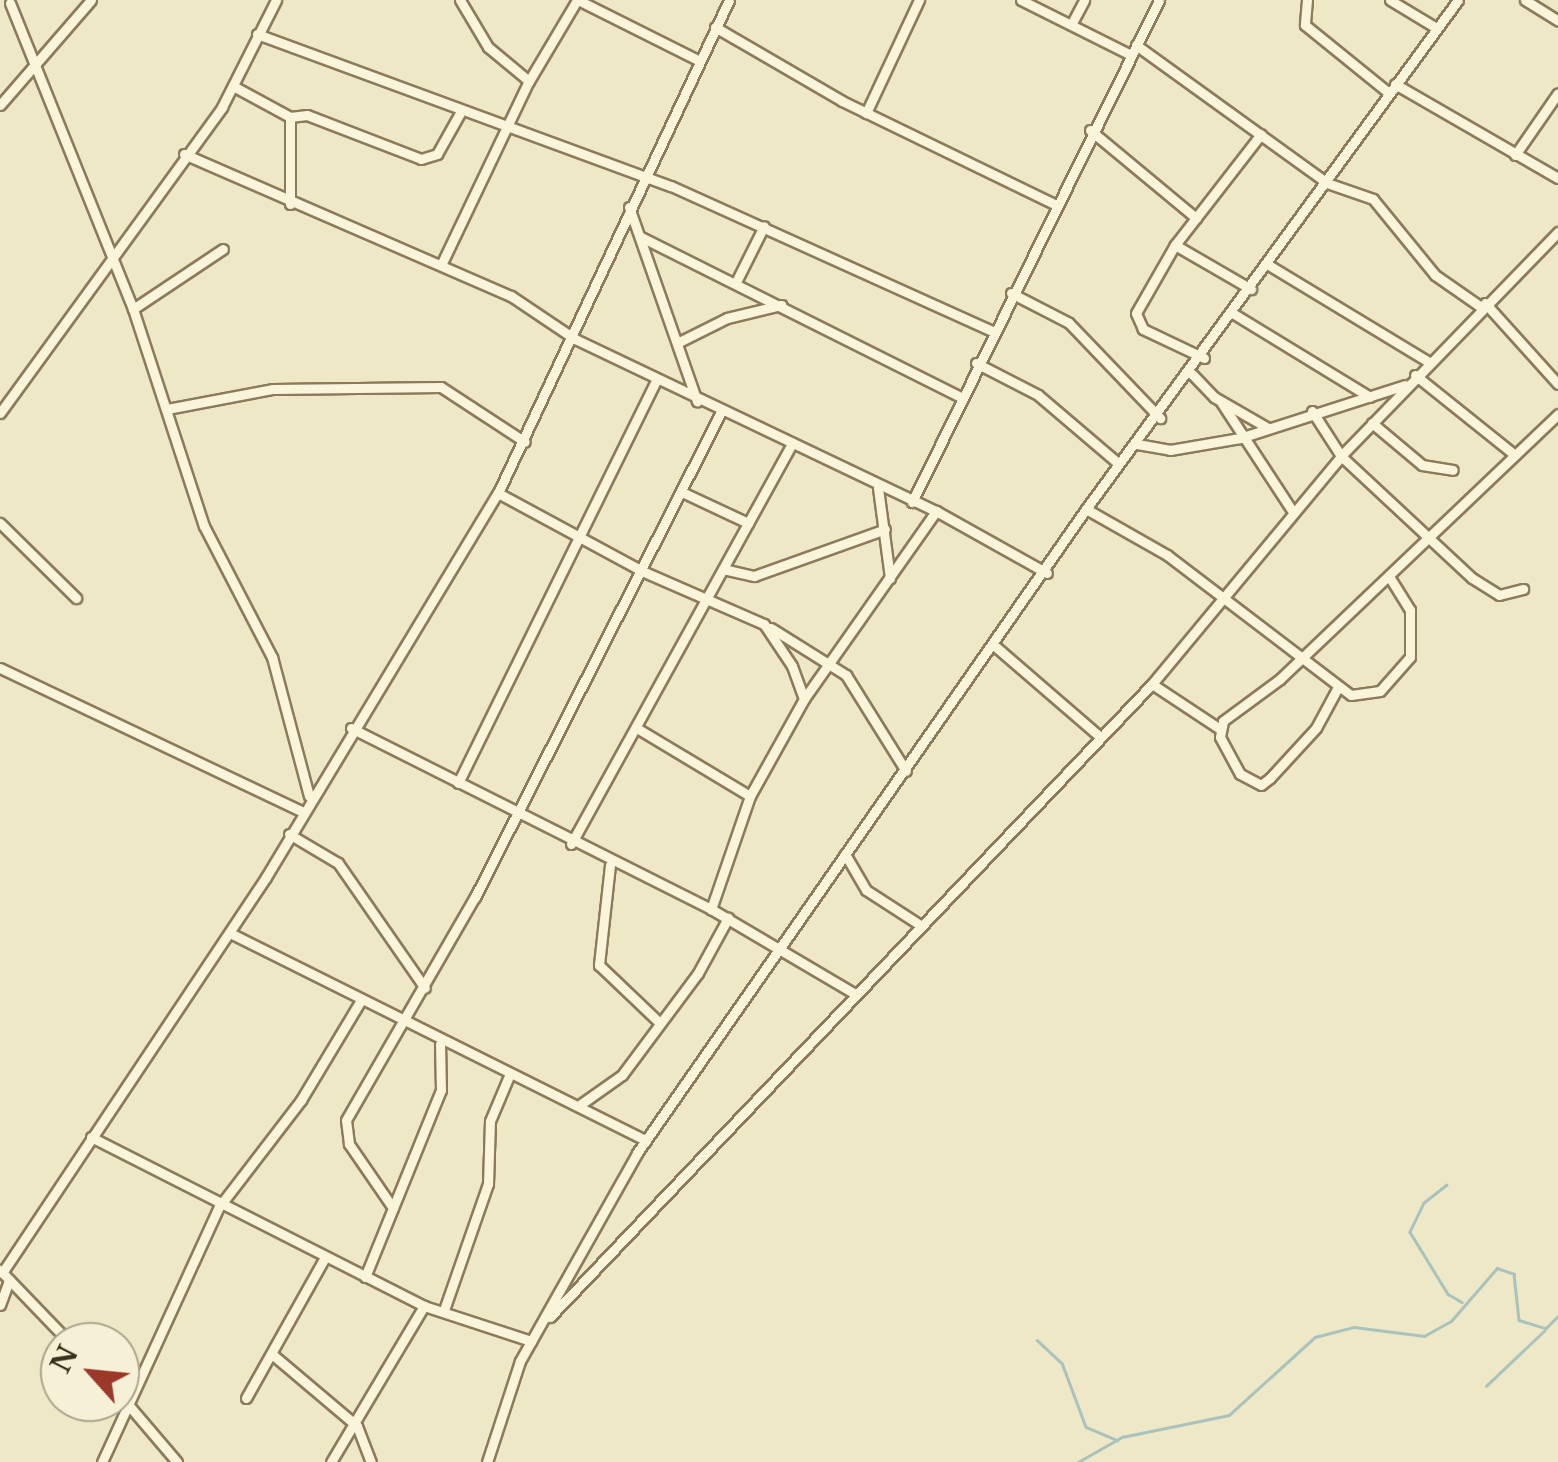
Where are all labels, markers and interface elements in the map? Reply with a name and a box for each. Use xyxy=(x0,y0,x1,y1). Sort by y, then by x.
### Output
north arrow xyxy=(40,1322,140,1422)
text: N xyxy=(43,1339,86,1379)

